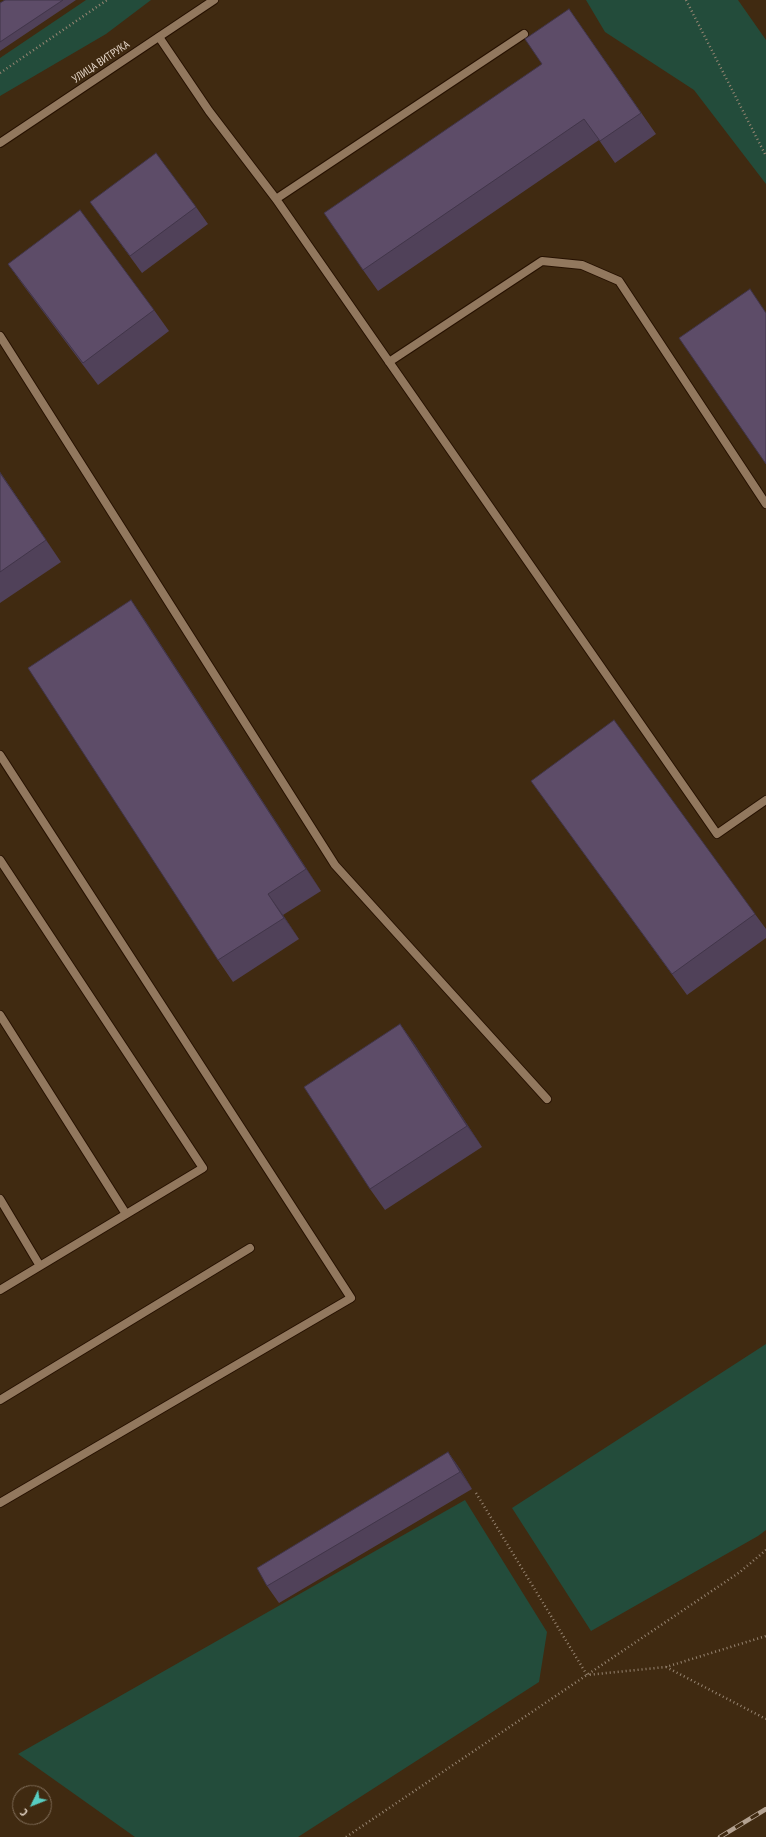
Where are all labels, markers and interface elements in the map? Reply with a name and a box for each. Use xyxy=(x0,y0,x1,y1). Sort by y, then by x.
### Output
street label: УЛИЦА ВИТРУКА xyxy=(70,38,132,86)
north arrow xyxy=(12,1785,52,1825)
text: С xyxy=(17,1806,31,1819)

